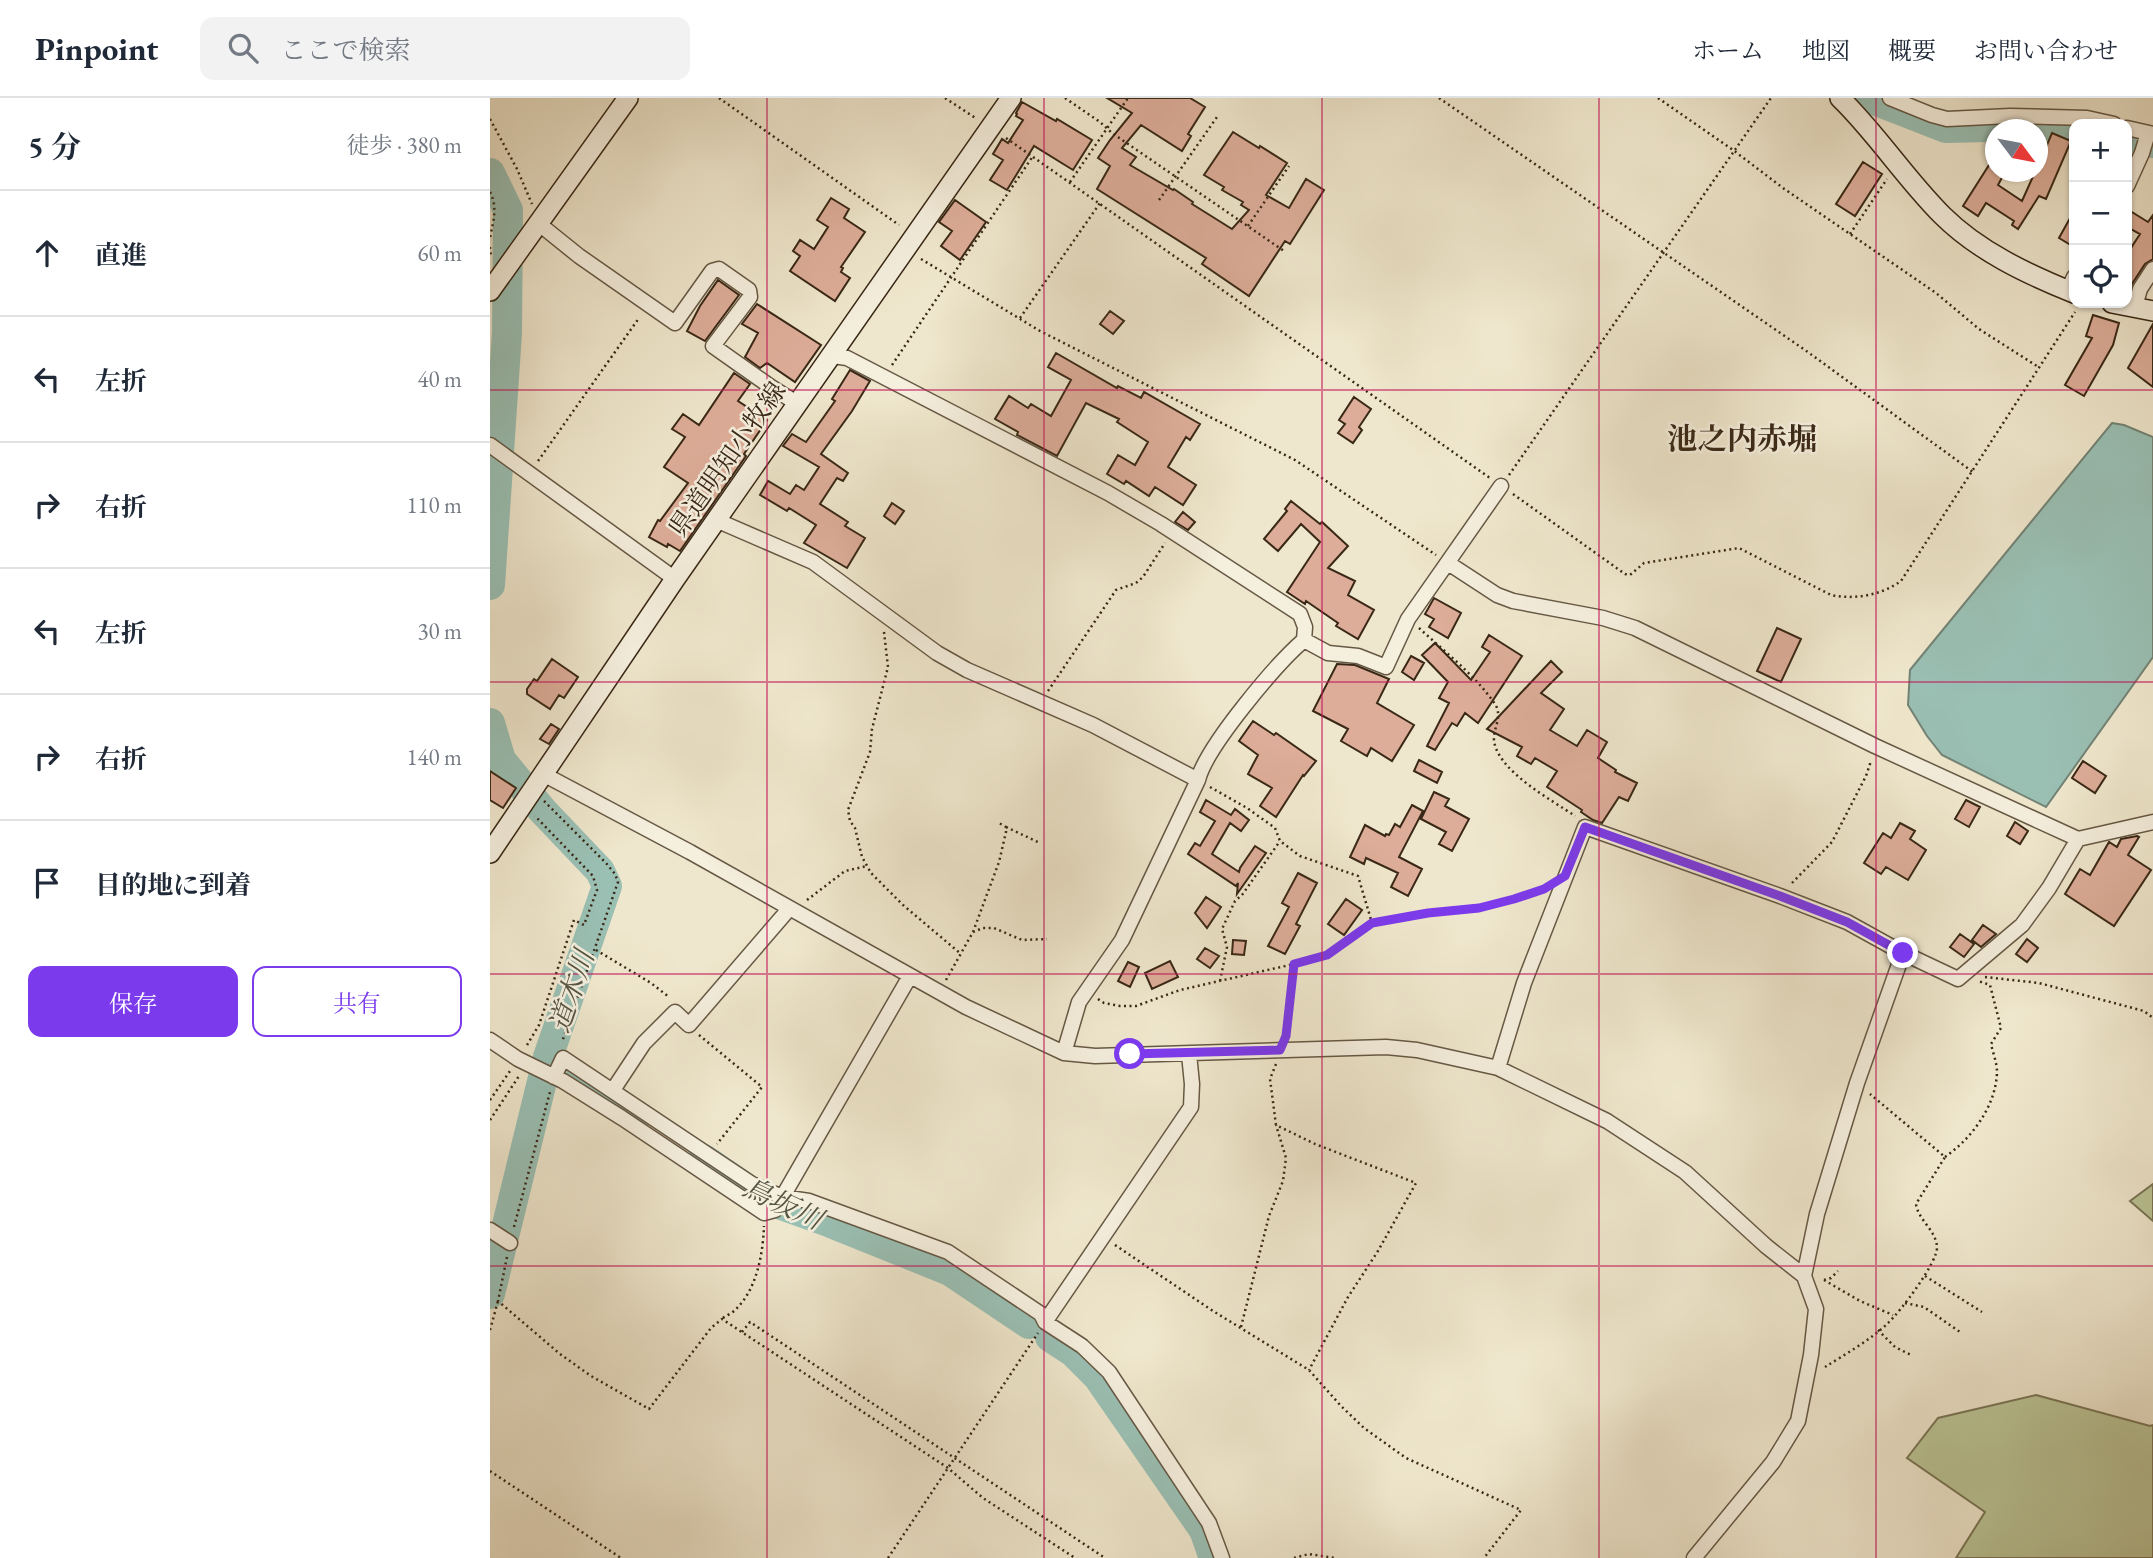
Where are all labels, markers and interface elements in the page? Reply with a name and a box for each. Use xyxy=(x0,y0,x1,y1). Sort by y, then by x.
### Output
search box xyxy=(200,17,690,80)
text: Pinpoint xyxy=(35,27,158,70)
icon: search xyxy=(224,29,262,67)
text: ここで検索 xyxy=(280,33,411,67)
text: ホーム xyxy=(1692,35,1764,66)
text: 地図 xyxy=(1802,35,1850,66)
text: 概要 xyxy=(1888,35,1936,66)
text: お問い合わせ xyxy=(1974,35,2118,66)
north arrow xyxy=(1985,119,2048,182)
map controls xyxy=(2069,119,2132,308)
button: + xyxy=(2069,119,2132,182)
text: 5 分 xyxy=(28,127,81,166)
text: 徒歩 · 380 m xyxy=(347,130,462,160)
button: − xyxy=(2069,182,2132,245)
icon: ahead xyxy=(28,234,66,272)
text: 直進 xyxy=(95,238,147,272)
text: 60 m xyxy=(417,238,462,268)
button: locate xyxy=(2069,245,2132,308)
icon: left xyxy=(28,360,66,398)
text: 左折 xyxy=(95,364,147,398)
text: 40 m xyxy=(417,364,462,394)
street label: 県道明知小牧線 xyxy=(661,375,793,543)
district label: 池之内赤堀 xyxy=(1667,419,1817,458)
icon: right xyxy=(28,486,66,524)
text: 右折 xyxy=(95,490,147,524)
text: 110 m xyxy=(406,490,462,520)
icon: left xyxy=(28,612,66,650)
text: 左折 xyxy=(95,616,147,650)
text: 30 m xyxy=(417,616,462,646)
icon: right xyxy=(28,738,66,776)
text: 右折 xyxy=(95,742,147,776)
text: 140 m xyxy=(406,742,462,772)
icon: arrive xyxy=(28,864,66,902)
text: 目的地に到着 xyxy=(95,868,251,902)
route end xyxy=(1887,937,1918,968)
water label: 道木川 xyxy=(540,943,603,1037)
button: 保存 xyxy=(28,966,238,1037)
button: 共有 xyxy=(252,966,462,1037)
route start xyxy=(1114,1038,1145,1069)
water label: 鳥坂川 xyxy=(737,1169,831,1238)

